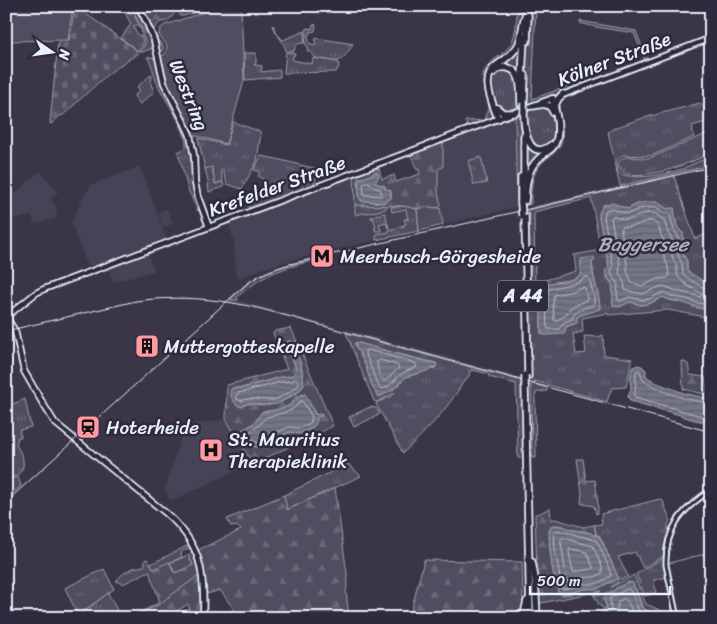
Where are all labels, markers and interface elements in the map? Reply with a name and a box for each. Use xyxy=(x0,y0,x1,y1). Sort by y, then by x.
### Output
street label: Kölner Straße xyxy=(552,22,676,96)
north arrow xyxy=(28,28,78,78)
text: N xyxy=(51,46,78,63)
street label: Westring xyxy=(160,54,218,136)
street label: Krefelder Straße xyxy=(204,146,351,226)
water label: Baggersee xyxy=(598,227,690,262)
place label: Meerbusch-Görgesheide xyxy=(340,240,542,273)
metro station icon: Meerbusch-Görgesheide xyxy=(309,243,335,269)
road number: A 44 xyxy=(498,280,548,312)
place label: Muttergotteskapelle xyxy=(164,330,335,363)
building icon: Muttergotteskapelle xyxy=(134,333,160,359)
place label: Hoterheide xyxy=(106,411,199,444)
station icon: Hoterheide xyxy=(75,414,101,440)
place label: St. Mauritius Therapieklinik xyxy=(228,423,348,478)
hospital icon: St. Mauritius Therapieklinik xyxy=(198,437,224,463)
scale bar xyxy=(530,564,670,596)
text: 500 m xyxy=(537,568,581,594)

